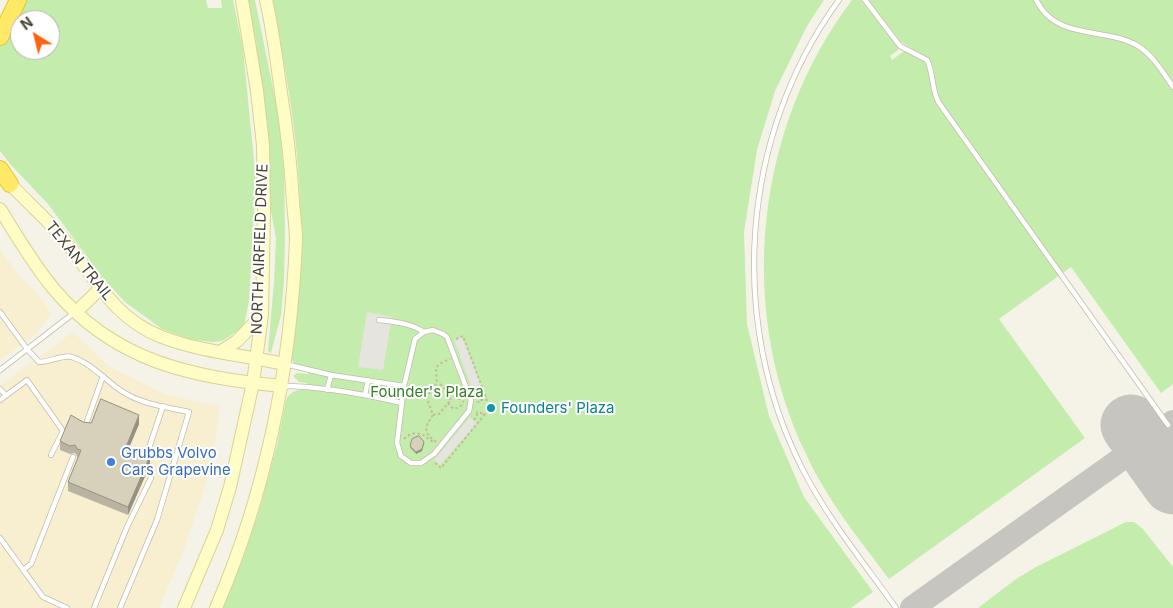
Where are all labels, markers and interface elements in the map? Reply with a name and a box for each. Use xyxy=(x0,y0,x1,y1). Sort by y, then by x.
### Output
north arrow xyxy=(10,10,60,60)
text: N xyxy=(17,13,36,33)
street label: NORTH AIRFIELD DRIVE xyxy=(248,163,272,335)
street label: TEXAN TRAIL xyxy=(41,218,117,304)
park label: Founder's Plaza xyxy=(370,383,484,401)
place label: Founders' Plaza xyxy=(501,399,615,417)
marker: Founders' Plaza xyxy=(485,402,497,414)
place label: Grubbs Volvo Cars Grapevine xyxy=(121,444,231,479)
marker: Grubbs Volvo Cars Grapevine xyxy=(105,456,117,468)

